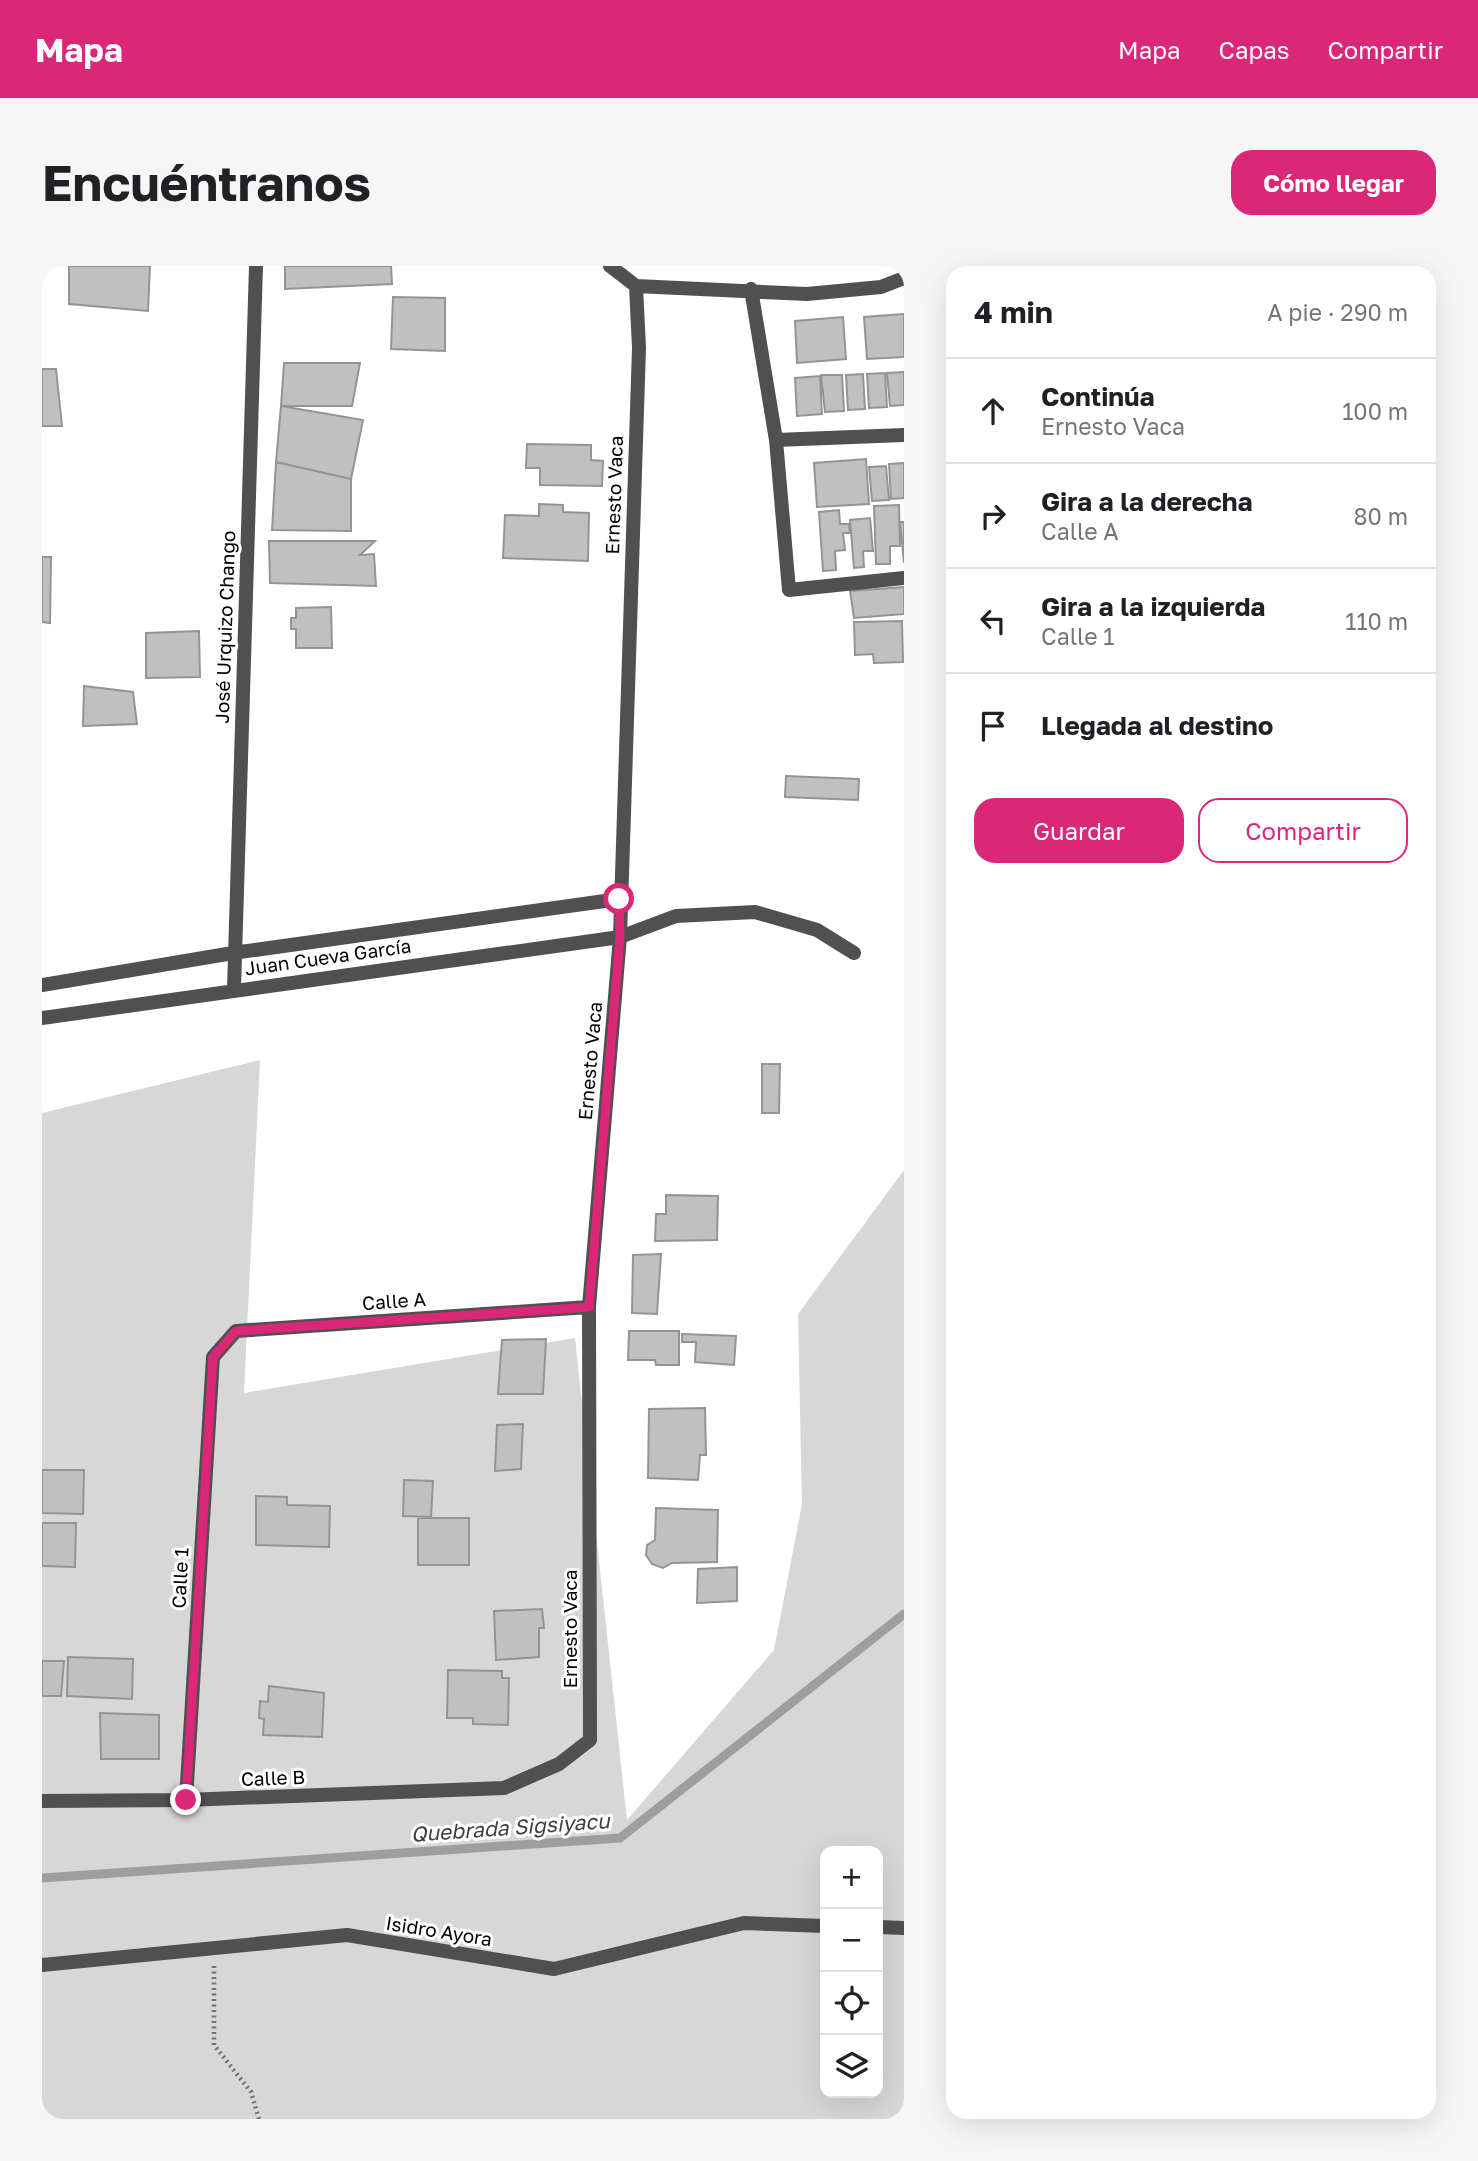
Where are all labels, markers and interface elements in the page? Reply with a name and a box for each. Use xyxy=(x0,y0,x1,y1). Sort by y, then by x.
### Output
text: Mapa xyxy=(35,30,123,69)
text: Mapa xyxy=(1118,35,1181,64)
text: Capas xyxy=(1219,35,1289,64)
text: Compartir xyxy=(1327,35,1443,64)
button: Cómo llegar xyxy=(1231,150,1436,215)
text: Encuéntranos xyxy=(42,153,371,212)
text: 4 min xyxy=(974,294,1053,330)
text: A pie · 290 m xyxy=(1267,298,1408,326)
text: Continúa xyxy=(1041,381,1155,412)
icon: ahead xyxy=(974,392,1012,430)
text: 100 m xyxy=(1342,397,1408,425)
text: Ernesto Vaca xyxy=(1041,412,1185,440)
street label: Ernesto Vaca xyxy=(600,435,627,555)
text: Gira a la derecha xyxy=(1041,486,1253,517)
icon: right xyxy=(974,497,1012,535)
text: 80 m xyxy=(1354,502,1408,530)
text: Calle A xyxy=(1041,517,1119,545)
street label: José Urquizo Chango xyxy=(210,530,239,724)
text: Gira a la izquierda xyxy=(1041,591,1265,622)
icon: left xyxy=(974,602,1012,640)
text: 110 m xyxy=(1345,607,1408,635)
text: Calle 1 xyxy=(1041,622,1114,650)
icon: arrive xyxy=(974,707,1012,745)
text: Llegada al destino xyxy=(1041,710,1273,741)
button: Guardar xyxy=(974,798,1184,863)
button: Compartir xyxy=(1198,798,1408,863)
route start xyxy=(603,883,634,914)
street label: Juan Cueva García xyxy=(243,933,412,980)
street label: Ernesto Vaca xyxy=(573,1001,606,1121)
street label: Calle A xyxy=(361,1287,427,1314)
street label: Calle 1 xyxy=(166,1547,193,1609)
street label: Ernesto Vaca xyxy=(558,1570,581,1688)
street label: Calle B xyxy=(241,1765,305,1790)
route end xyxy=(170,1784,201,1815)
water label: Quebrada Sigsiyacu xyxy=(410,1807,611,1847)
map controls xyxy=(820,1846,883,2098)
button: + xyxy=(820,1846,883,1909)
button: − xyxy=(820,1909,883,1972)
street label: Isidro Ayora xyxy=(384,1911,494,1950)
button: locate xyxy=(820,1972,883,2035)
button: layers xyxy=(820,2035,883,2098)

